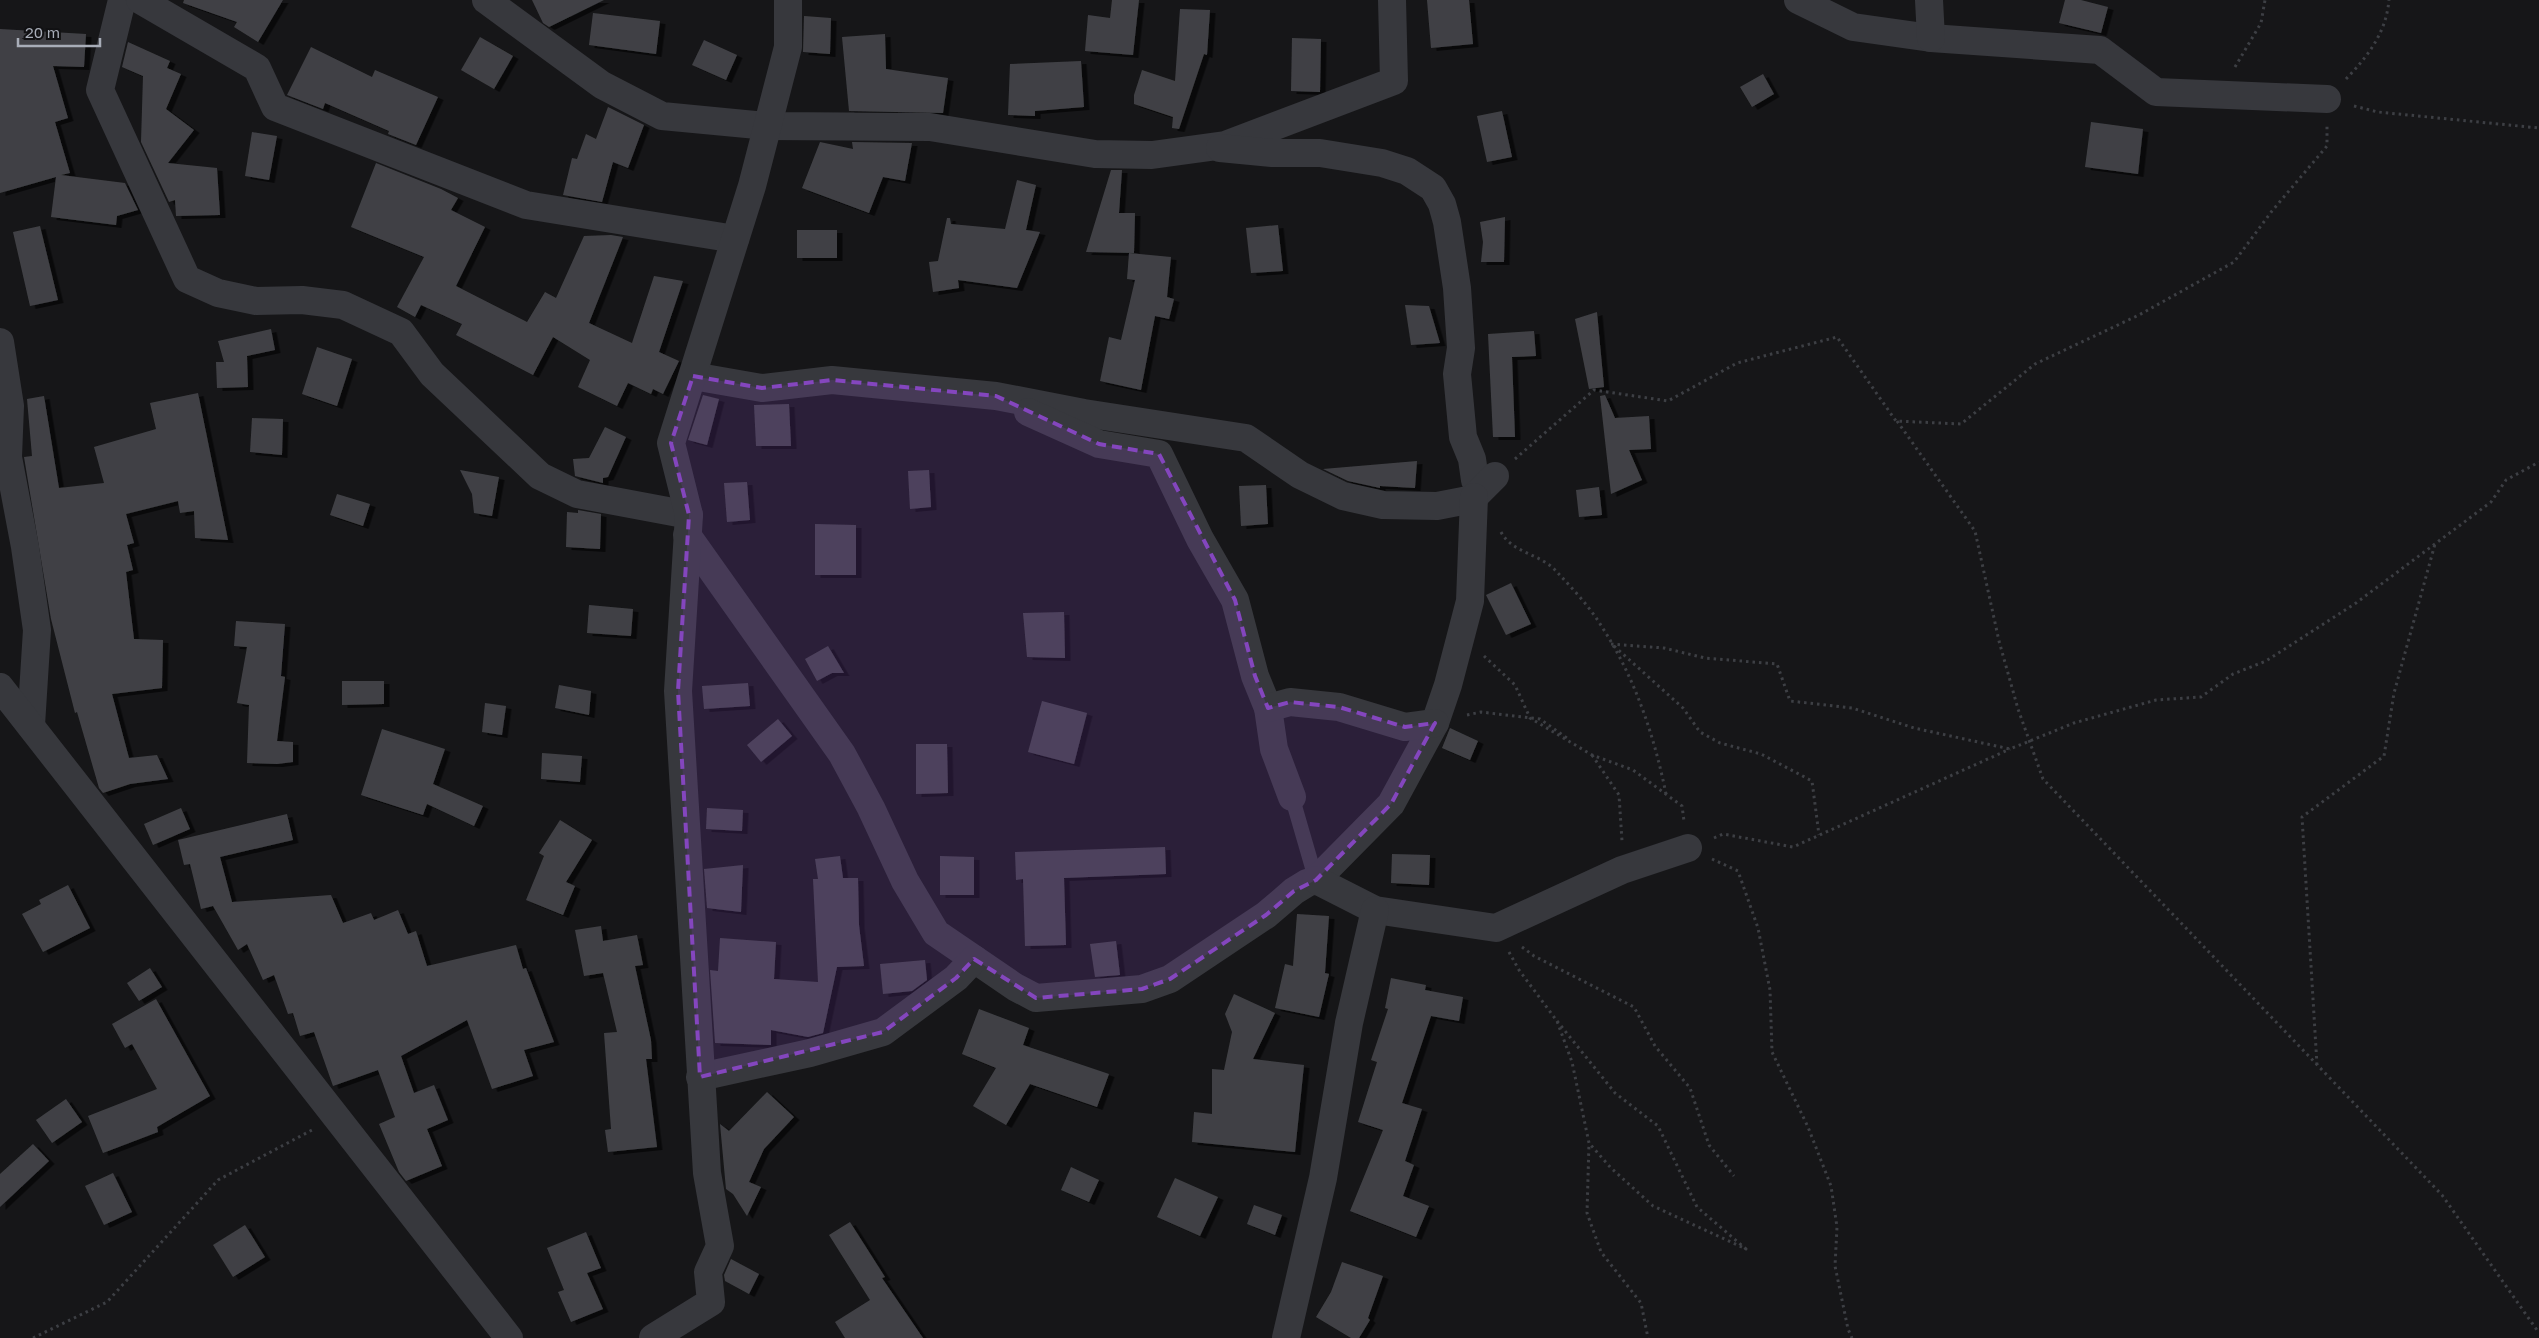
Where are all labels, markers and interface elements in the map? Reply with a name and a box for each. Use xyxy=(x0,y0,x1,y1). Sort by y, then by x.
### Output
scale bar xyxy=(18,15,100,47)
text: 20 m xyxy=(25,23,60,41)

